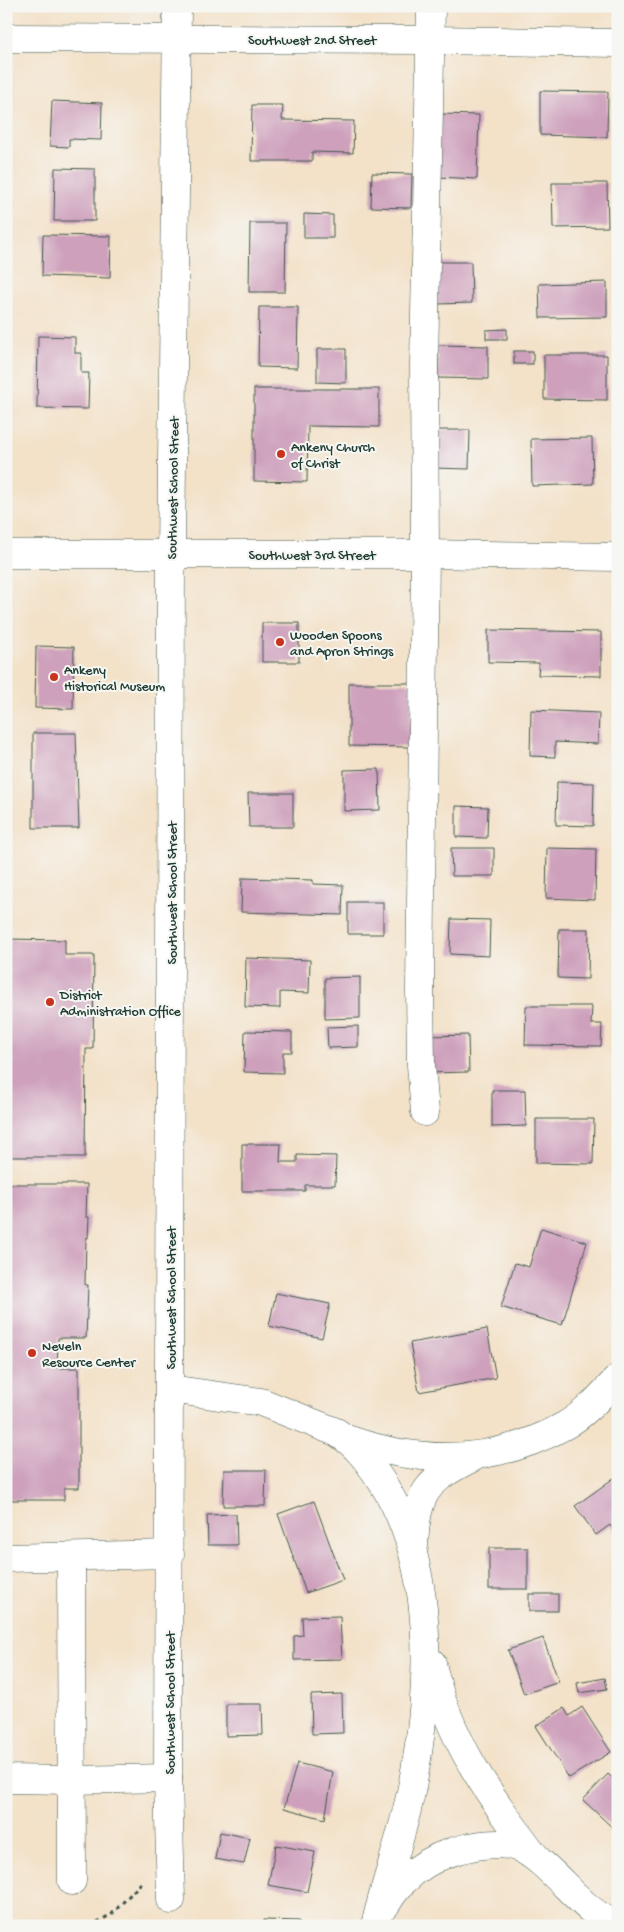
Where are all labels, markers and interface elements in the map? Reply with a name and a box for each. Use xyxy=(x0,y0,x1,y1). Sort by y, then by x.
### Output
street label: Southwest 2nd Street xyxy=(248,33,377,50)
street label: Southwest School Street xyxy=(165,415,184,560)
place label: Ankeny Church of Christ xyxy=(291,440,376,473)
marker: Ankeny Church of Christ xyxy=(275,448,287,460)
street label: Southwest 3rd Street xyxy=(249,548,377,565)
place label: Wooden Spoons and Apron Strings xyxy=(290,628,394,661)
marker: Wooden Spoons and Apron Strings xyxy=(274,636,286,648)
place label: Ankeny Historical Museum xyxy=(64,663,165,696)
marker: Ankeny Historical Museum xyxy=(48,671,60,683)
street label: Southwest School Street xyxy=(165,820,182,964)
place label: District Administration Office xyxy=(59,988,181,1021)
marker: District Administration Office xyxy=(44,996,56,1008)
street label: Southwest School Street xyxy=(164,1225,181,1369)
place label: Neveln Resource Center xyxy=(42,1339,136,1372)
marker: Neveln Resource Center xyxy=(26,1347,38,1359)
street label: Southwest School Street xyxy=(163,1630,180,1774)

